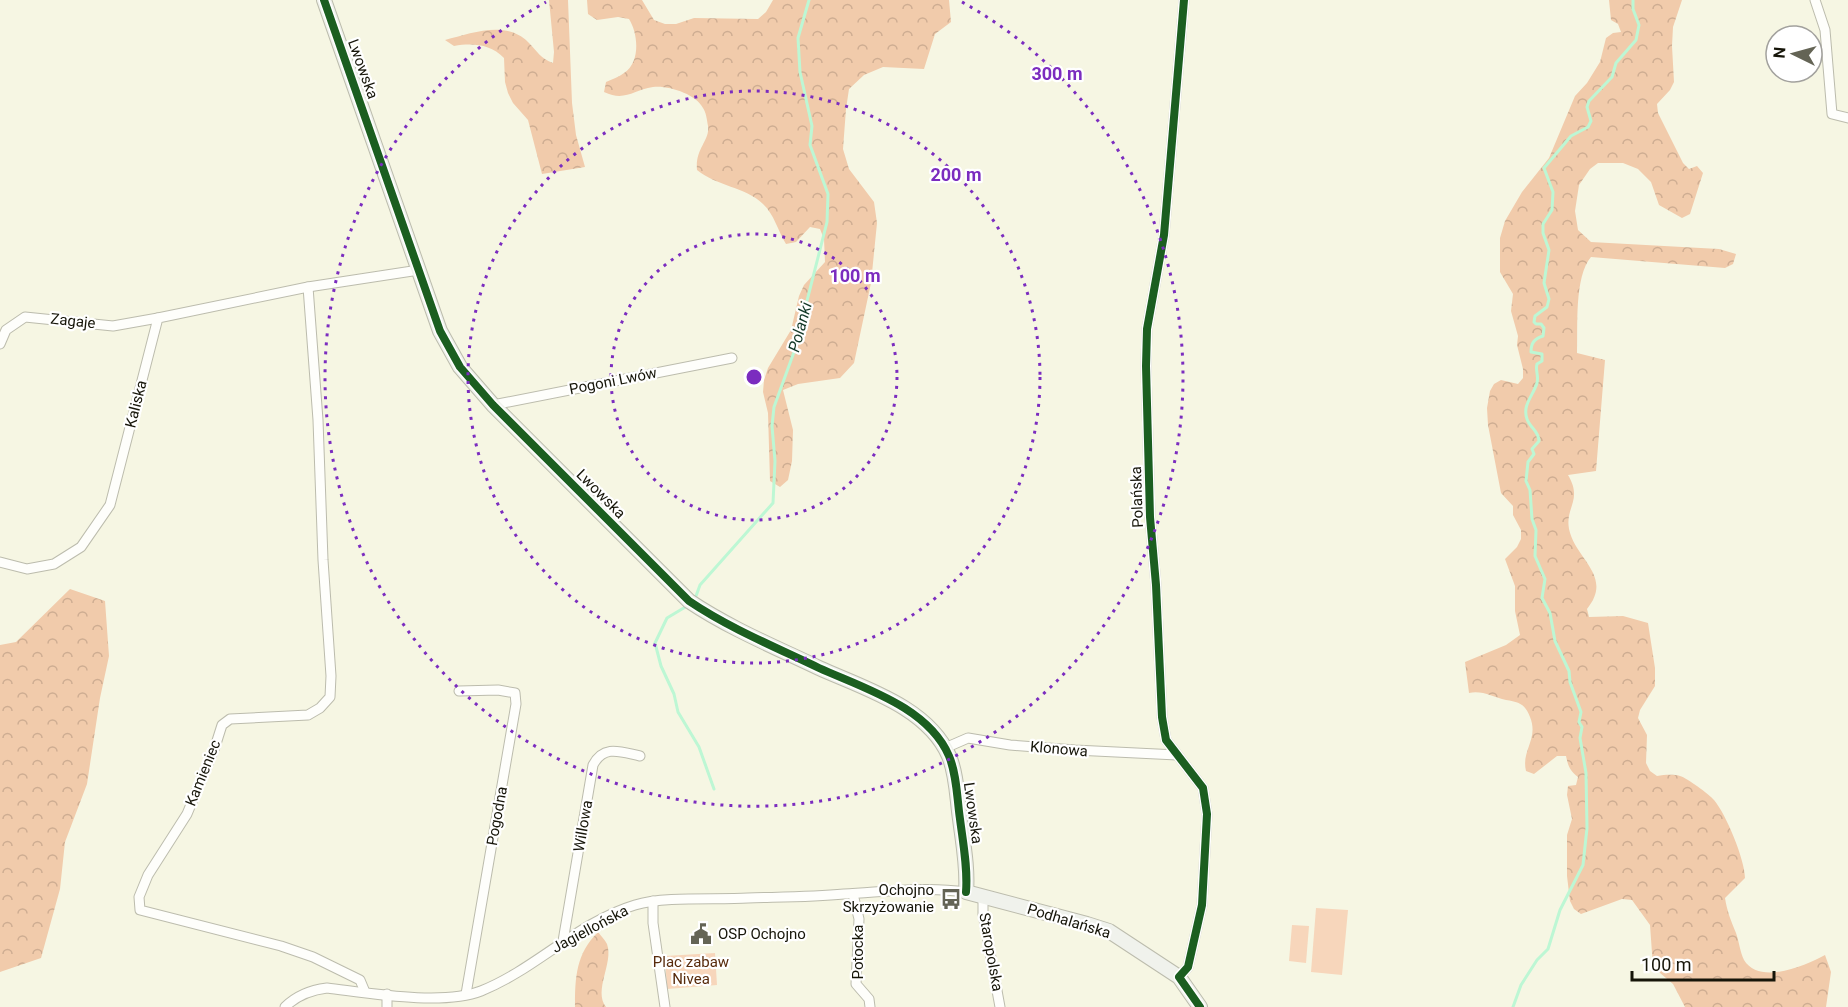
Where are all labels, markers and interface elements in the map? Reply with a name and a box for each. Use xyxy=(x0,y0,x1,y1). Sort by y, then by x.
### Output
north arrow xyxy=(1764,24,1824,84)
street label: Lwowska xyxy=(344,37,382,101)
text: N xyxy=(1770,46,1790,59)
text: 300 m xyxy=(1031,63,1083,84)
text: 200 m xyxy=(930,164,982,185)
text: 100 m xyxy=(829,265,881,286)
water label: Polanki xyxy=(784,300,816,354)
street label: Zagaje xyxy=(50,310,96,332)
street label: Pogoni Lwów xyxy=(568,364,658,398)
centre of rings xyxy=(744,367,764,387)
street label: Kaliska xyxy=(121,378,151,430)
street label: Lwowska xyxy=(573,466,629,522)
street label: Polańska xyxy=(1127,466,1147,528)
street label: Kamieniec xyxy=(182,737,225,809)
street label: Klonowa xyxy=(1029,738,1089,760)
street label: Lwowska xyxy=(960,781,986,845)
street label: Pogodna xyxy=(483,785,511,847)
street label: Willowa xyxy=(570,799,596,853)
place label: Ochojno Skrzyżowanie xyxy=(843,881,934,916)
bus stop icon: Ochojno Skrzyżowanie xyxy=(939,887,963,911)
street label: Podhalańska xyxy=(1025,900,1113,942)
street label: Jagiellońska xyxy=(549,901,631,957)
street label: Staropolska xyxy=(975,911,1007,993)
public building icon: OSP Ochojno xyxy=(689,922,713,946)
place label: OSP Ochojno xyxy=(718,925,806,943)
street label: Potocka xyxy=(849,925,867,979)
scale bar xyxy=(1632,944,1774,982)
park label: Plac zabaw Nivea xyxy=(653,953,729,988)
text: 100 m xyxy=(1641,954,1692,975)

